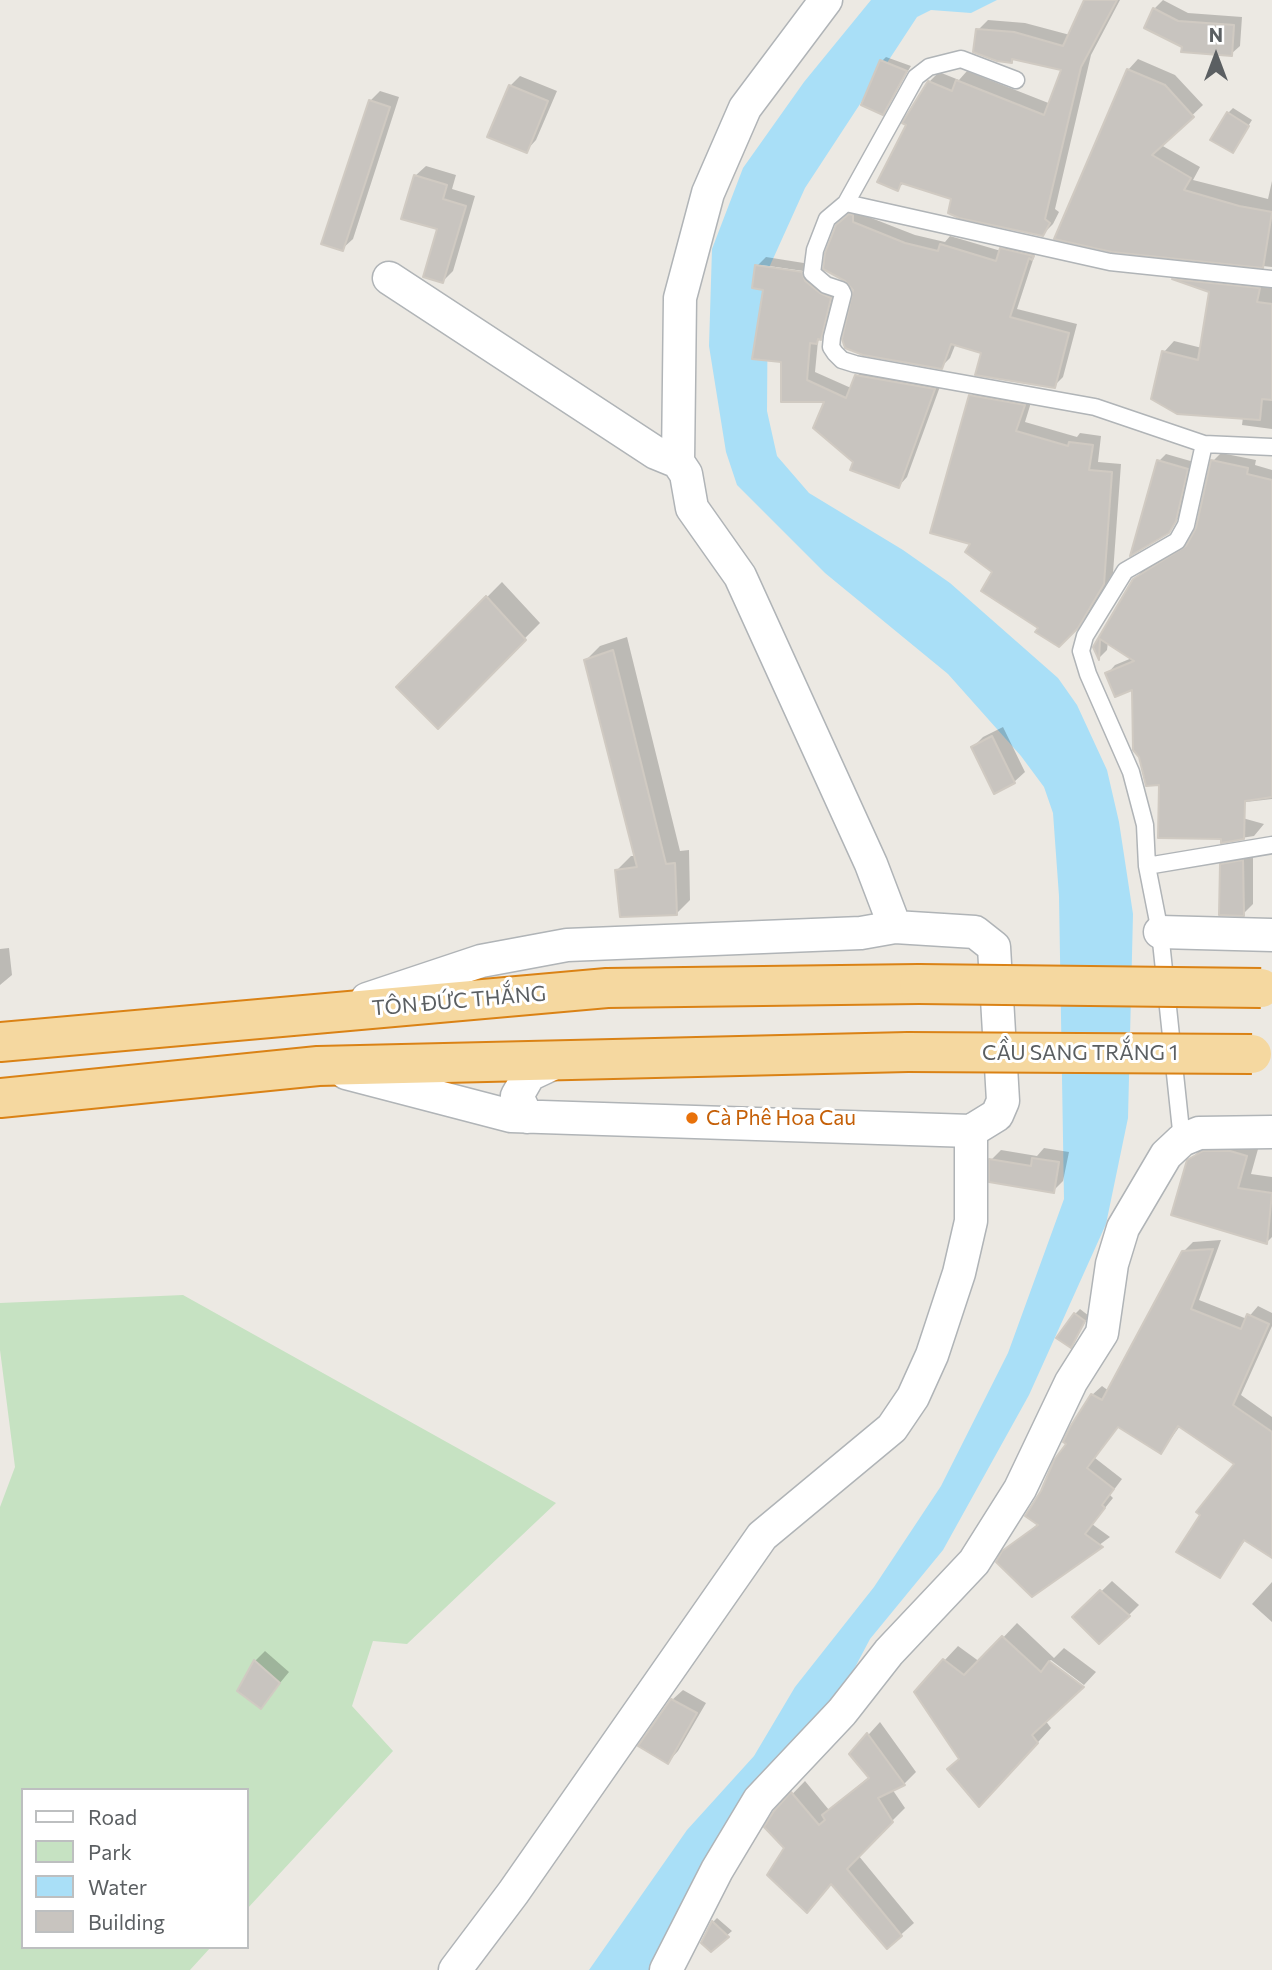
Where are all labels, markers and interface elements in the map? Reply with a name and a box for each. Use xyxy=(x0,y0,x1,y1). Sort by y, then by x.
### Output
north arrow xyxy=(1181,21,1251,91)
text: N xyxy=(1209,23,1223,46)
street label: TÔN ĐỨC THẮNG xyxy=(371,981,547,1021)
street label: CẦU SANG TRẮNG 1 xyxy=(982,1040,1178,1066)
place label: Cà Phê Hoa Cau xyxy=(706,1105,856,1131)
marker: Cà Phê Hoa Cau xyxy=(684,1110,700,1126)
legend xyxy=(21,1788,248,1949)
text: Road xyxy=(88,1804,137,1829)
text: Park xyxy=(88,1839,132,1864)
text: Water xyxy=(88,1874,147,1899)
text: Building xyxy=(88,1909,165,1934)

